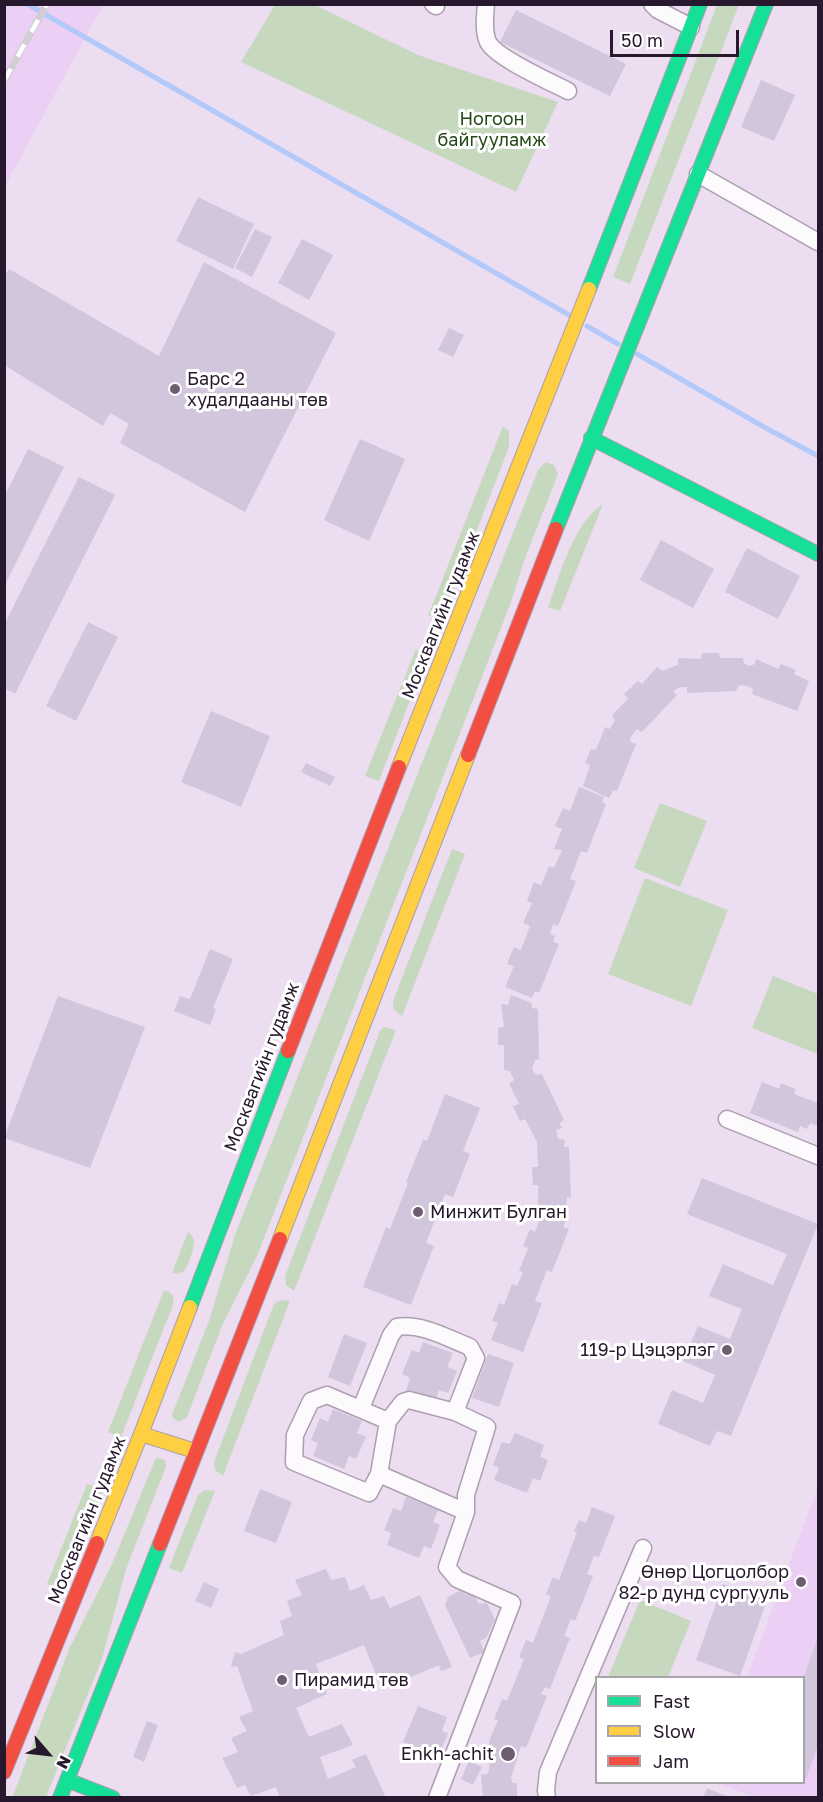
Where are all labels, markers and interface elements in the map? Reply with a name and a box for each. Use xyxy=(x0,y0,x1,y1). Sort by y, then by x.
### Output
scale bar xyxy=(613,18,742,56)
text: 50 m xyxy=(621,29,663,51)
park label: Ногоон байгууламж xyxy=(438,108,546,150)
place label: Барс 2 худалдааны төв xyxy=(187,368,328,410)
marker: Барс 2 худалдааны төв xyxy=(168,382,182,396)
street label: Москвагийн гудамж xyxy=(397,528,485,702)
street label: Москвагийн гудамж xyxy=(220,979,304,1155)
place label: Минжит Булган xyxy=(430,1201,567,1223)
marker: Минжит Булган xyxy=(411,1205,425,1219)
place label: 119-р Цэцэрлэг xyxy=(580,1339,715,1361)
marker: 119-р Цэцэрлэг xyxy=(720,1343,734,1357)
street label: Москвагийн гудамж xyxy=(43,1433,131,1607)
place label: Өнөр Цогцолбор 82-р дунд сургууль xyxy=(618,1561,789,1604)
marker: Өнөр Цогцолбор 82-р дунд сургууль xyxy=(794,1575,808,1589)
place label: Пирамид төв xyxy=(294,1669,409,1691)
marker: Пирамид төв xyxy=(275,1673,289,1687)
legend xyxy=(595,1676,805,1784)
text: Fast xyxy=(653,1690,690,1712)
text: Slow xyxy=(653,1720,695,1742)
north arrow xyxy=(18,1724,78,1784)
place label: Enkh-achit xyxy=(401,1743,494,1765)
marker: Enkh-achit xyxy=(499,1745,517,1763)
text: Jam xyxy=(653,1750,689,1772)
text: N xyxy=(52,1752,76,1773)

